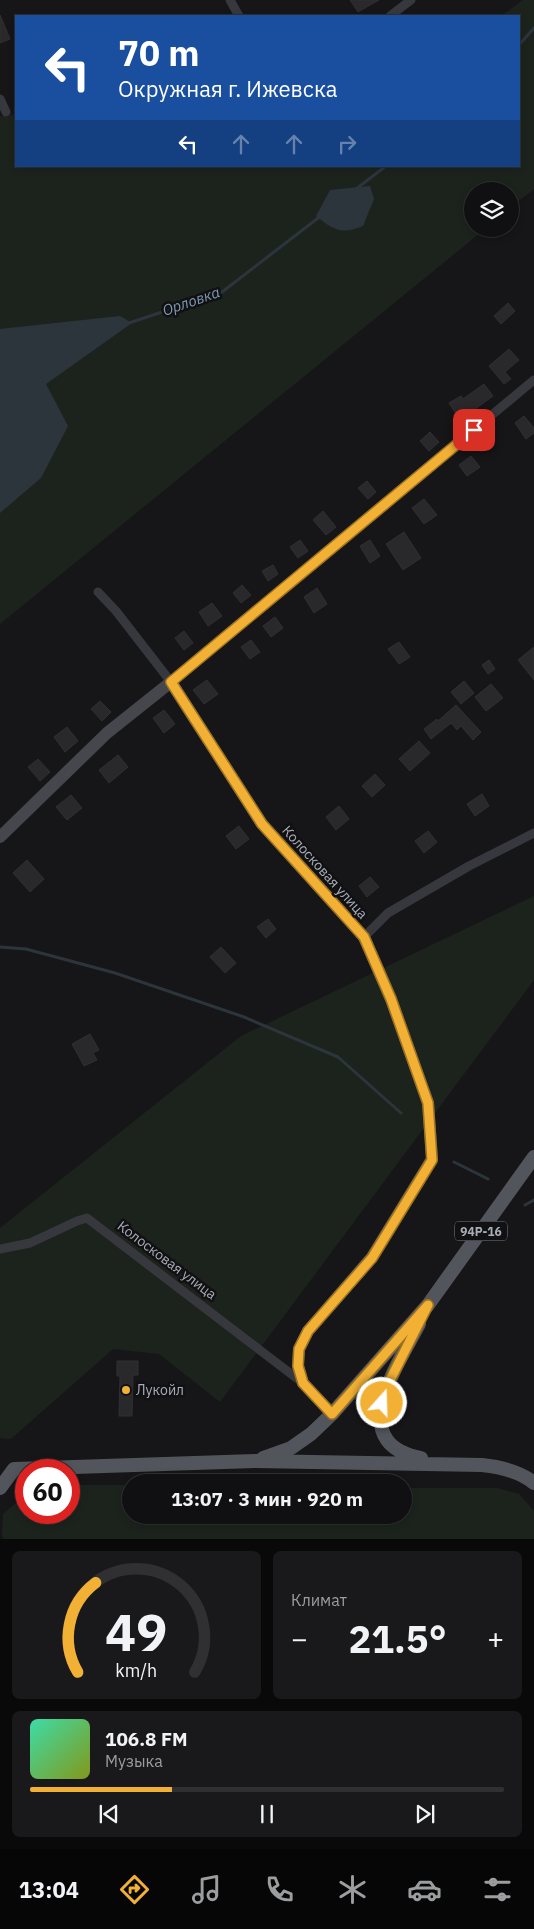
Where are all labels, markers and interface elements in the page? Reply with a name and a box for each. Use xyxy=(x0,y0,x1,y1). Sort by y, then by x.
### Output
text: 70 m xyxy=(118,30,200,76)
icon: left xyxy=(35,35,100,100)
text: Окружная г. Ижевска xyxy=(118,74,338,103)
icon: left xyxy=(174,130,202,158)
icon: ahead xyxy=(227,130,255,158)
icon: ahead xyxy=(280,130,308,158)
icon: right xyxy=(333,130,361,158)
map controls xyxy=(464,182,519,237)
button: layers xyxy=(464,182,519,237)
water label: Орловка xyxy=(160,282,222,320)
pin xyxy=(453,409,495,451)
icon: arrive xyxy=(460,416,488,444)
street label: Колосковая улица xyxy=(278,822,372,923)
street label: Колосковая улица xyxy=(114,1217,221,1303)
road number: 94Р-16 xyxy=(455,1222,507,1240)
position arrow xyxy=(355,1376,407,1428)
place label: Лукойл xyxy=(136,1381,184,1399)
marker: Лукойл xyxy=(120,1384,132,1396)
speed limit sign: 60 xyxy=(15,1459,80,1524)
text: 13:07 · 3 мин · 920 m xyxy=(171,1487,363,1511)
text: Климат xyxy=(291,1590,347,1610)
text: 49 xyxy=(105,1598,168,1665)
text: 21.5° xyxy=(348,1614,447,1663)
text: − xyxy=(291,1620,308,1657)
text: + xyxy=(487,1620,504,1657)
text: km/h xyxy=(116,1659,158,1682)
text: 106.8 FM xyxy=(105,1727,188,1751)
text: Музыка xyxy=(105,1751,163,1771)
icon: previous xyxy=(95,1800,123,1828)
icon: pause xyxy=(253,1800,281,1828)
icon: next xyxy=(411,1800,439,1828)
icon: directions xyxy=(117,1872,152,1907)
icon: music xyxy=(189,1872,224,1907)
icon: phone xyxy=(262,1872,297,1907)
icon: climate xyxy=(335,1872,370,1907)
icon: car xyxy=(407,1872,442,1907)
icon: filters xyxy=(480,1872,515,1907)
text: 13:04 xyxy=(19,1875,79,1904)

